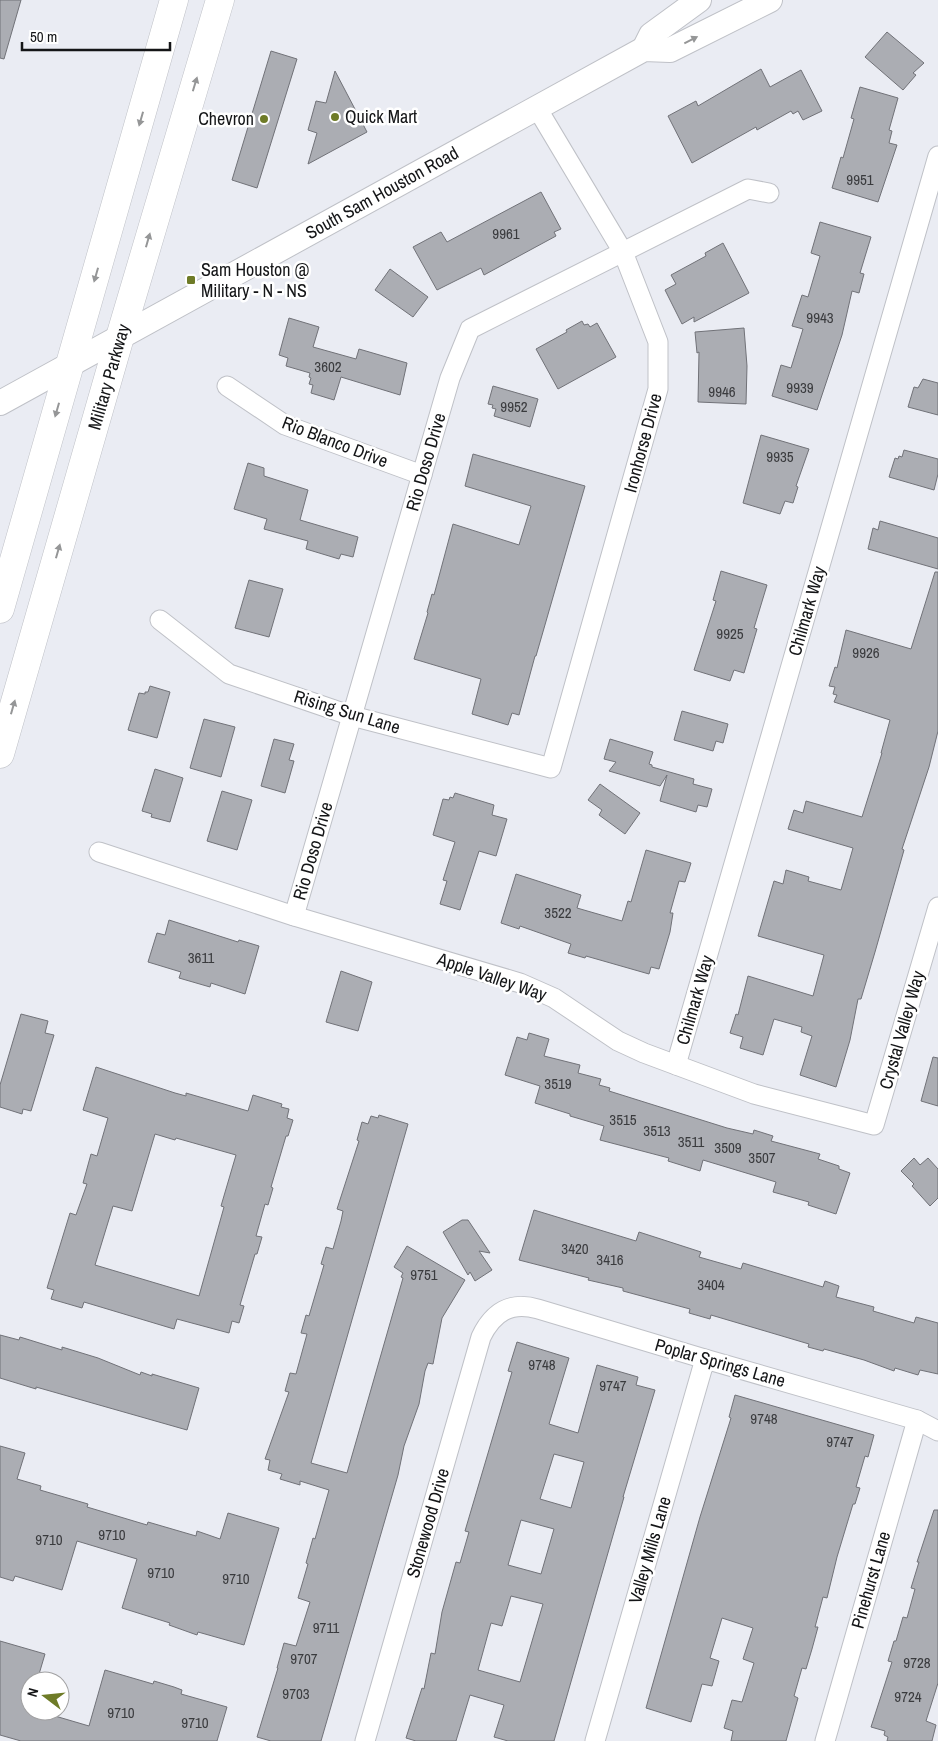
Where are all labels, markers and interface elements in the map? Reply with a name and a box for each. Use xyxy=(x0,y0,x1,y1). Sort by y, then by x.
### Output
scale bar xyxy=(22,20,170,52)
text: 50 m xyxy=(30,26,57,47)
one-way arrow xyxy=(684,36,698,44)
one-way arrow xyxy=(191,76,199,91)
place label: Quick Mart xyxy=(345,104,417,129)
place label: Chevron xyxy=(198,106,254,131)
one-way arrow xyxy=(136,111,144,126)
marker: Quick Mart xyxy=(329,111,341,123)
marker: Chevron xyxy=(258,113,270,125)
street label: South Sam Houston Road xyxy=(301,140,463,245)
house number: 9951 xyxy=(846,169,874,190)
house number: 9961 xyxy=(492,223,520,244)
one-way arrow xyxy=(145,232,153,247)
place label: Sam Houston @ Military - N - NS xyxy=(201,257,310,303)
one-way arrow xyxy=(92,268,100,283)
marker: Sam Houston @ Military - N - NS xyxy=(185,274,197,286)
house number: 9943 xyxy=(806,307,834,328)
street label: Military Parkway xyxy=(81,320,136,433)
house number: 3602 xyxy=(314,356,342,377)
house number: 9939 xyxy=(786,377,814,398)
house number: 9946 xyxy=(708,381,736,402)
street label: Ironhorse Drive xyxy=(617,391,668,495)
house number: 9952 xyxy=(500,396,528,417)
one-way arrow xyxy=(52,403,60,418)
street label: Rio Blanco Drive xyxy=(279,410,392,473)
street label: Rio Doso Drive xyxy=(400,410,451,514)
house number: 9935 xyxy=(766,446,794,467)
one-way arrow xyxy=(55,543,63,558)
street label: Chilmark Way xyxy=(782,563,831,659)
house number: 9925 xyxy=(716,623,744,644)
house number: 9926 xyxy=(852,642,880,663)
street label: Rising Sun Lane xyxy=(291,683,403,740)
one-way arrow xyxy=(10,700,18,715)
street label: Rio Doso Drive xyxy=(287,799,338,903)
house number: 3522 xyxy=(544,902,572,923)
street label: Apple Valley Way xyxy=(433,946,551,1007)
house number: 3611 xyxy=(188,947,214,968)
street label: Chilmark Way xyxy=(670,952,719,1048)
street label: Crystal Valley Way xyxy=(873,967,931,1092)
house number: 3519 xyxy=(544,1073,572,1094)
house number: 3515 xyxy=(609,1109,637,1130)
house number: 3513 xyxy=(643,1120,671,1141)
house number: 3511 xyxy=(678,1131,704,1152)
house number: 3509 xyxy=(714,1137,742,1158)
house number: 3507 xyxy=(748,1147,776,1168)
house number: 3420 xyxy=(561,1238,589,1259)
house number: 3416 xyxy=(596,1249,624,1270)
house number: 9751 xyxy=(410,1264,438,1285)
house number: 3404 xyxy=(697,1274,725,1295)
street label: Poplar Springs Lane xyxy=(652,1332,788,1393)
house number: 9748 xyxy=(528,1354,556,1375)
house number: 9747 xyxy=(599,1375,627,1396)
house number: 9748 xyxy=(750,1408,778,1429)
house number: 9747 xyxy=(826,1431,854,1452)
street label: Stonewood Drive xyxy=(400,1465,455,1581)
street label: Valley Mills Lane xyxy=(622,1493,677,1606)
house number: 9710 xyxy=(98,1524,126,1545)
street label: Pinehurst Lane xyxy=(845,1528,896,1631)
house number: 9710 xyxy=(35,1529,63,1550)
house number: 9710 xyxy=(147,1562,175,1583)
house number: 9710 xyxy=(222,1568,250,1589)
house number: 9711 xyxy=(313,1617,339,1638)
house number: 9707 xyxy=(290,1648,318,1669)
house number: 9728 xyxy=(903,1652,931,1673)
north arrow xyxy=(20,1671,70,1721)
house number: 9703 xyxy=(282,1683,310,1704)
text: N xyxy=(23,1686,42,1699)
house number: 9724 xyxy=(894,1686,922,1707)
house number: 9710 xyxy=(107,1702,135,1723)
house number: 9710 xyxy=(181,1712,209,1733)

